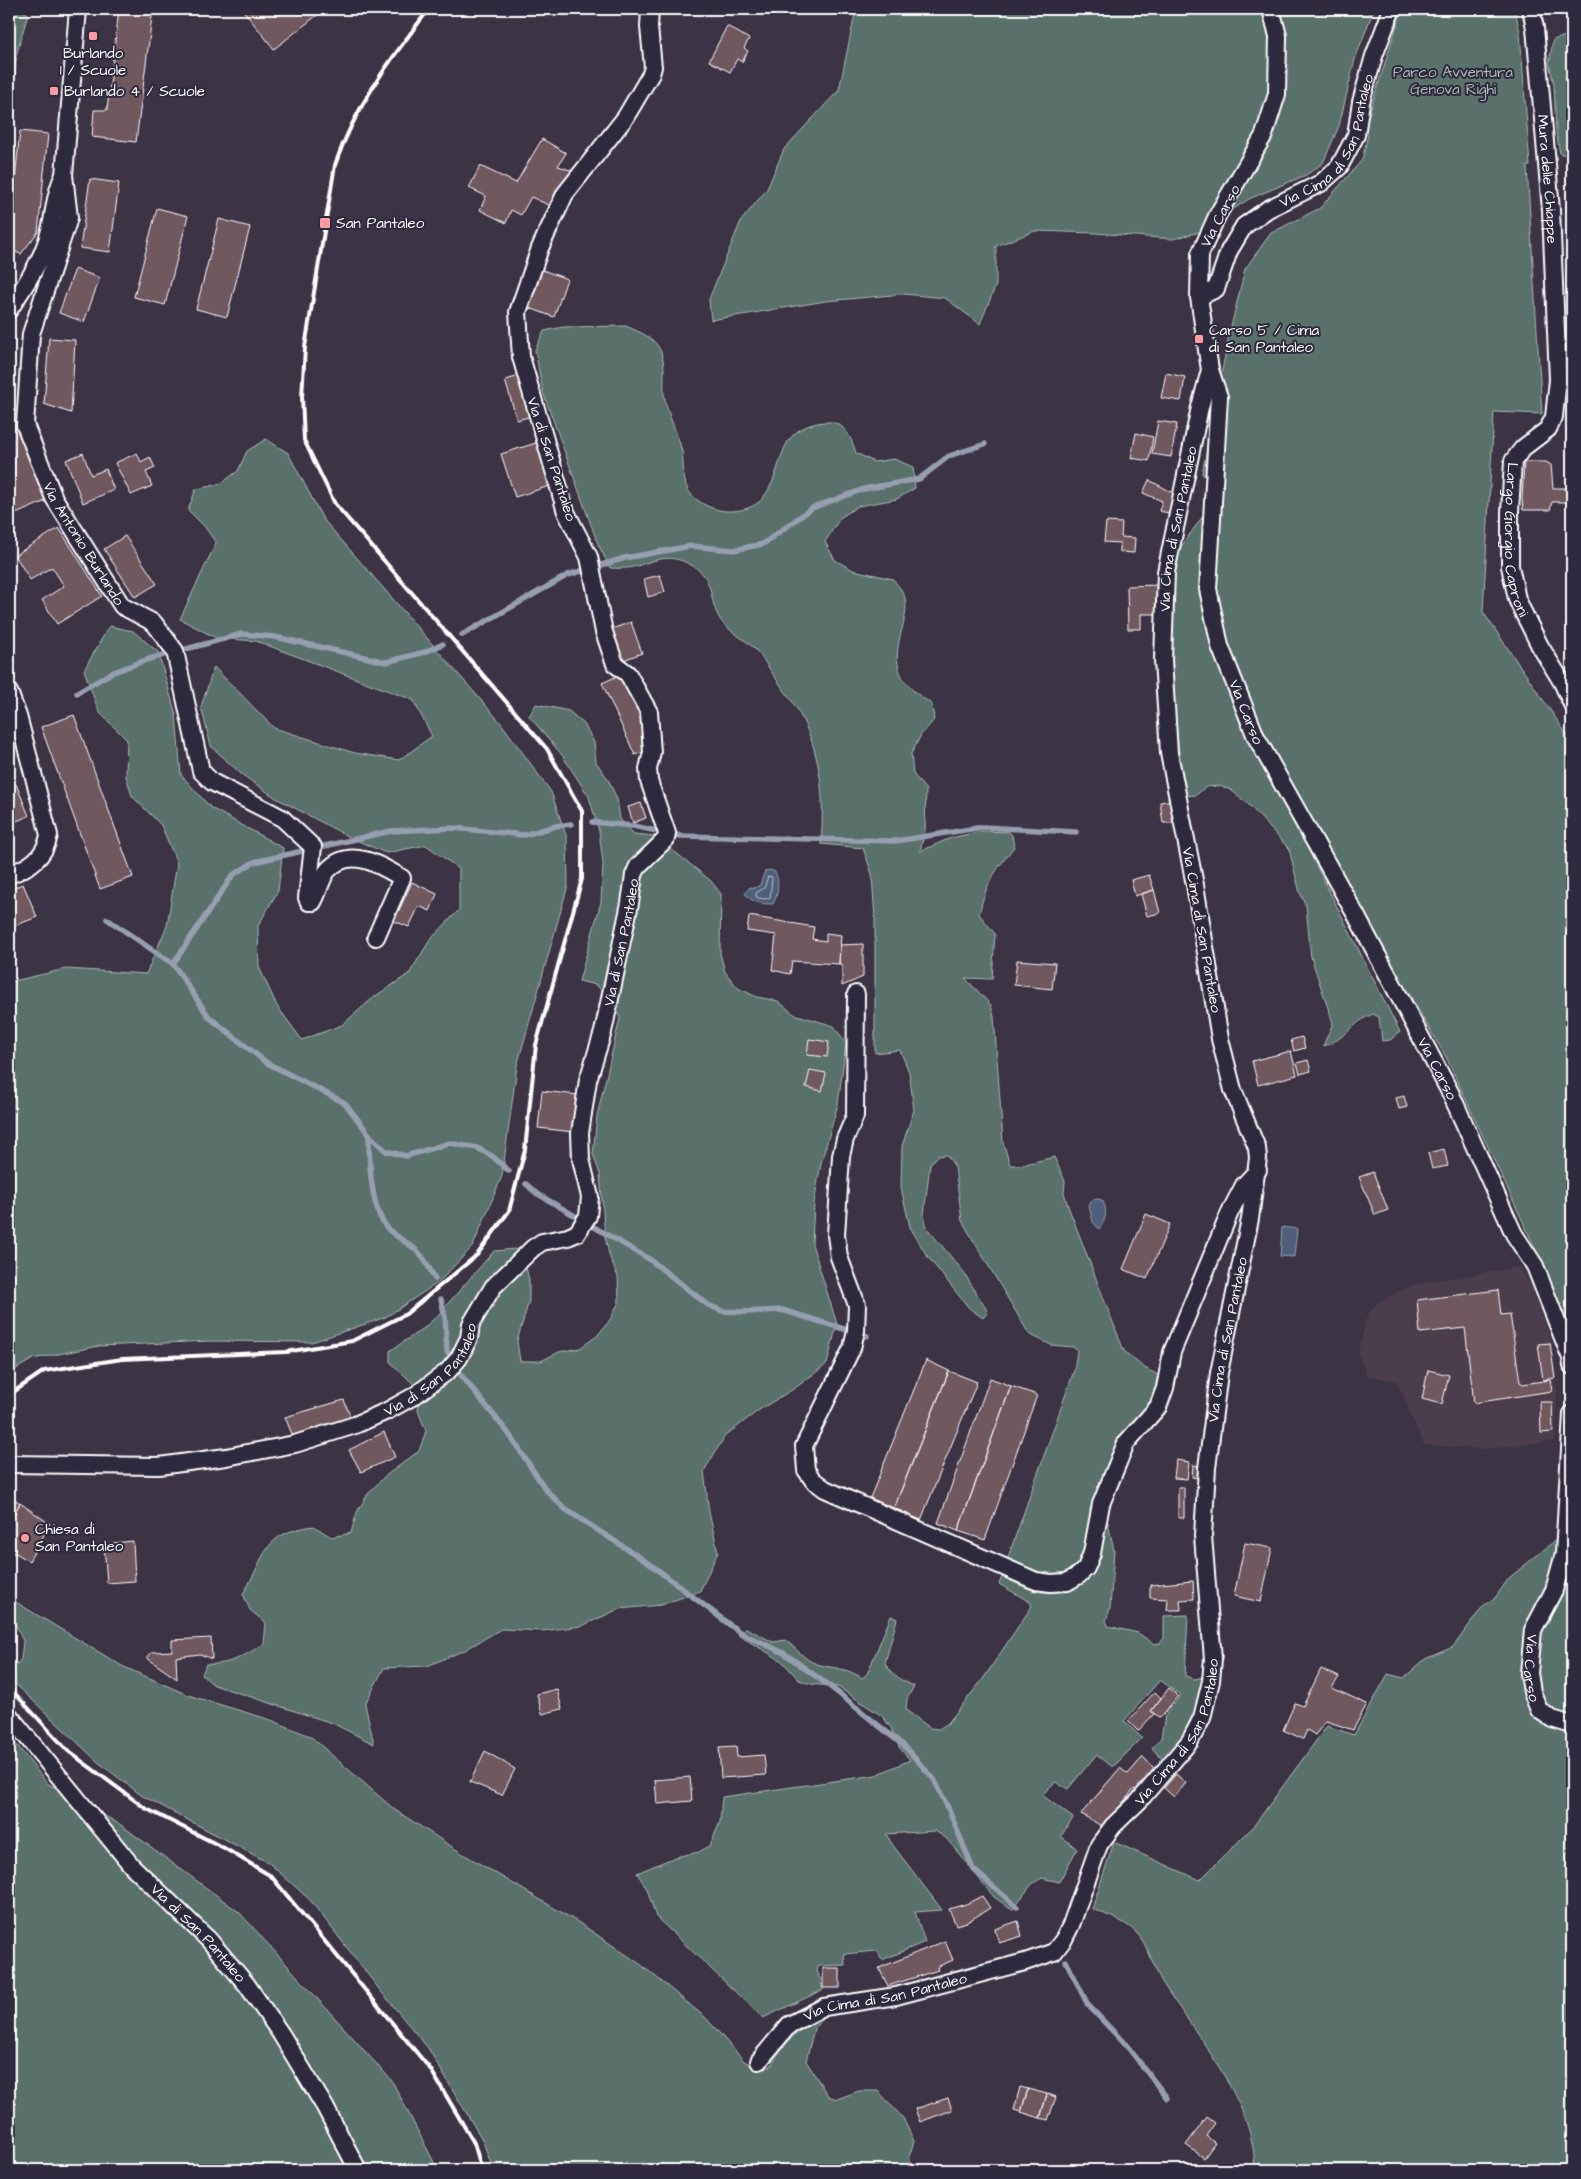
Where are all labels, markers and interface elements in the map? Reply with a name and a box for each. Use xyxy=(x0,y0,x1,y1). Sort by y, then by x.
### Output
marker: Burlando 1 / Scuole xyxy=(87,30,99,42)
place label: Burlando 1 / Scuole xyxy=(60,43,126,81)
park label: Parco Avventura Genova Righi xyxy=(1393,62,1513,101)
street label: Via Cima di San Pantaleo xyxy=(1276,71,1380,213)
place label: Burlando 4 / Scuole xyxy=(64,81,205,102)
marker: Burlando 4 / Scuole xyxy=(48,85,60,97)
street label: Mura delle Chiappe xyxy=(1532,114,1562,244)
street label: Via Carso xyxy=(1195,181,1246,251)
place label: San Pantaleo xyxy=(336,213,425,234)
marker: San Pantaleo xyxy=(318,216,332,230)
place label: Carso 5 / Cima di San Pantaleo xyxy=(1209,320,1320,358)
marker: Carso 5 / Cima di San Pantaleo xyxy=(1193,333,1205,345)
street label: Via di San Pantaleo xyxy=(522,394,582,524)
street label: Via Cima di San Pantaleo xyxy=(1155,444,1203,612)
street label: Largo Giorgio Caproni xyxy=(1498,462,1534,621)
street label: Via Antonio Burlando xyxy=(38,479,129,610)
street label: Via Carso xyxy=(1223,677,1268,749)
street label: Via Cima di San Pantaleo xyxy=(1177,846,1226,1015)
street label: Via di San Pantaleo xyxy=(599,877,644,1008)
street label: Via Carso xyxy=(1412,1034,1462,1104)
street label: Via Cima di San Pantaleo xyxy=(1203,1255,1253,1424)
street label: Via di San Pantaleo xyxy=(380,1322,482,1422)
place label: Chiesa di San Pantaleo xyxy=(35,1519,124,1557)
marker: Chiesa di San Pantaleo xyxy=(19,1532,31,1544)
street label: Via Carso xyxy=(1518,1633,1545,1706)
street label: Via Cima di San Pantaleo xyxy=(1130,1657,1224,1810)
street label: Via di San Pantaleo xyxy=(146,1879,251,1987)
street label: Via Cima di San Pantaleo xyxy=(800,1968,970,2027)

